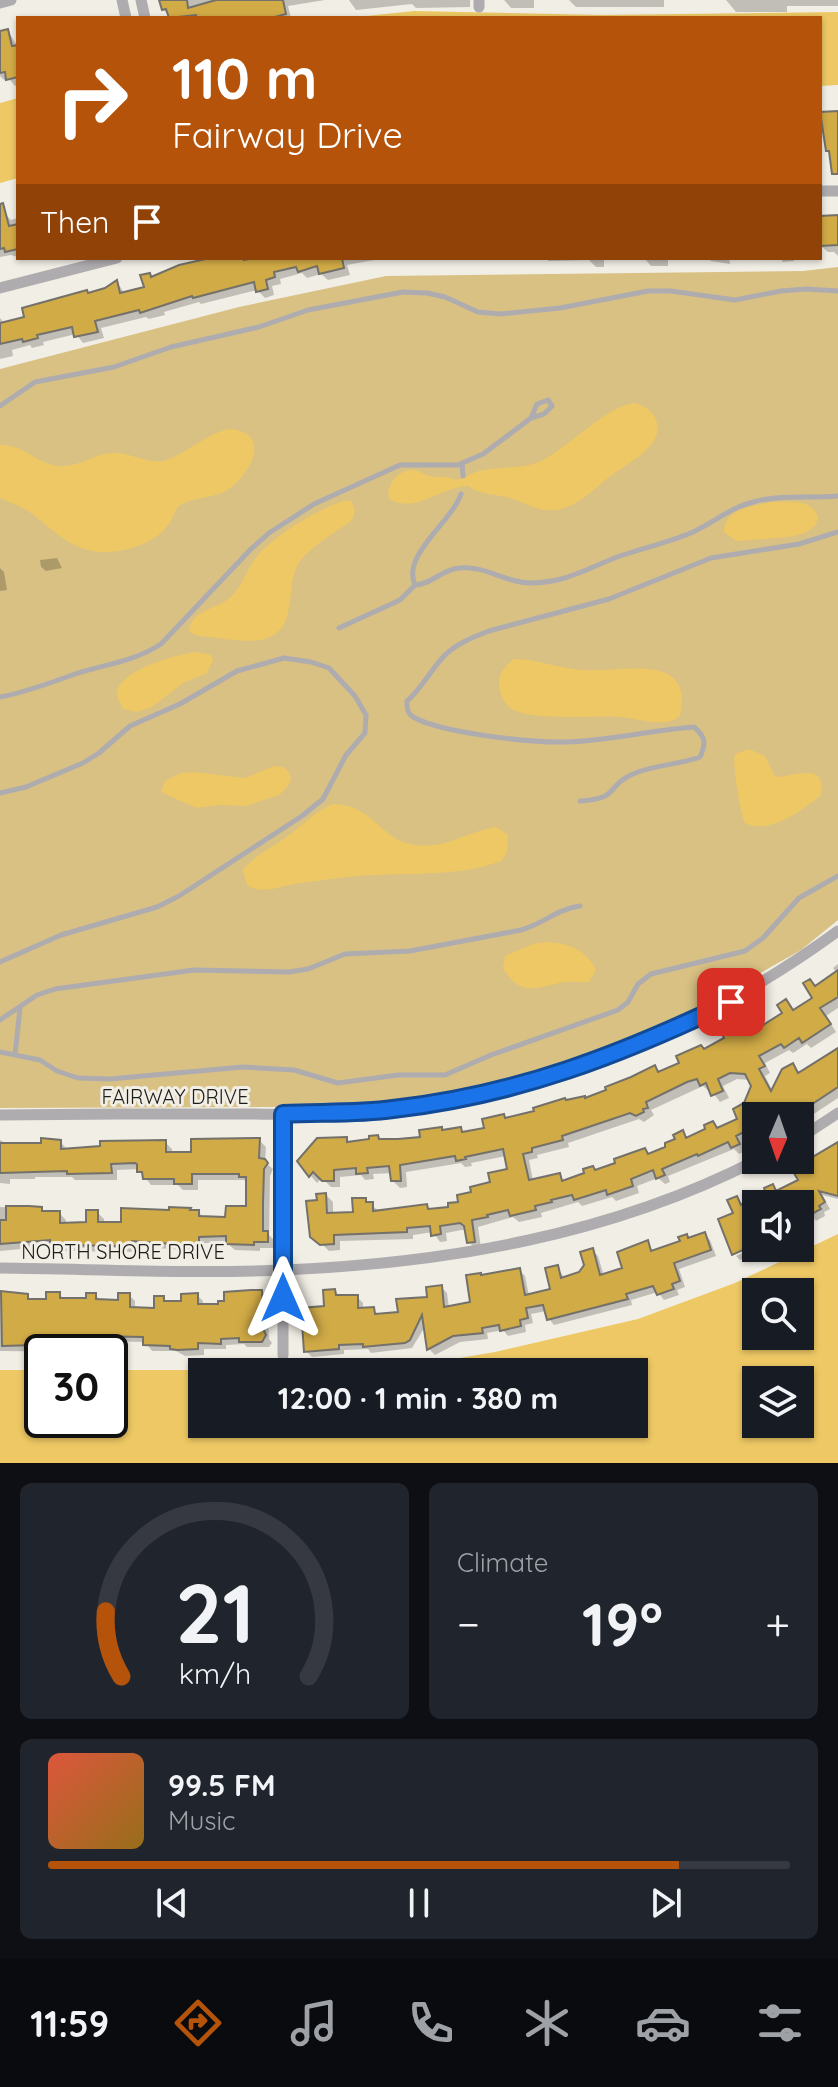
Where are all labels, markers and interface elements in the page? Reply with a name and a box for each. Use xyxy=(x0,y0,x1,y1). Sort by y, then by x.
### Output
text: 110 m xyxy=(172,43,317,113)
icon: right xyxy=(40,48,144,152)
text: Fairway Drive xyxy=(172,112,403,157)
icon: arrive xyxy=(125,200,169,244)
text: Then xyxy=(40,203,109,241)
pin xyxy=(697,968,765,1036)
icon: arrive xyxy=(709,980,753,1024)
street label: FAIRWAY DRIVE xyxy=(101,1084,249,1109)
north arrow xyxy=(742,1102,814,1174)
map controls xyxy=(742,1102,814,1438)
button: sound xyxy=(742,1190,814,1262)
street label: NORTH SHORE DRIVE xyxy=(21,1239,225,1264)
position arrow xyxy=(241,1256,325,1340)
button: search xyxy=(742,1278,814,1350)
speed limit sign: 30 xyxy=(24,1334,128,1438)
button: layers xyxy=(742,1366,814,1438)
text: 12:00 · 1 min · 380 m xyxy=(278,1379,558,1417)
text: Climate xyxy=(457,1546,548,1579)
text: 21 xyxy=(175,1560,254,1664)
text: 19° xyxy=(582,1586,663,1661)
text: − xyxy=(457,1596,480,1651)
text: + xyxy=(765,1596,790,1651)
text: km/h xyxy=(178,1655,251,1691)
text: 99.5 FM xyxy=(168,1766,275,1804)
text: Music xyxy=(168,1804,236,1837)
icon: previous xyxy=(150,1881,194,1925)
icon: pause xyxy=(397,1881,441,1925)
icon: next xyxy=(644,1881,688,1925)
icon: directions xyxy=(170,1995,226,2051)
icon: music xyxy=(286,1995,342,2051)
icon: phone xyxy=(403,1995,459,2051)
icon: climate xyxy=(519,1995,575,2051)
icon: car xyxy=(635,1995,691,2051)
icon: filters xyxy=(752,1995,808,2051)
text: 11:59 xyxy=(30,2001,109,2046)

